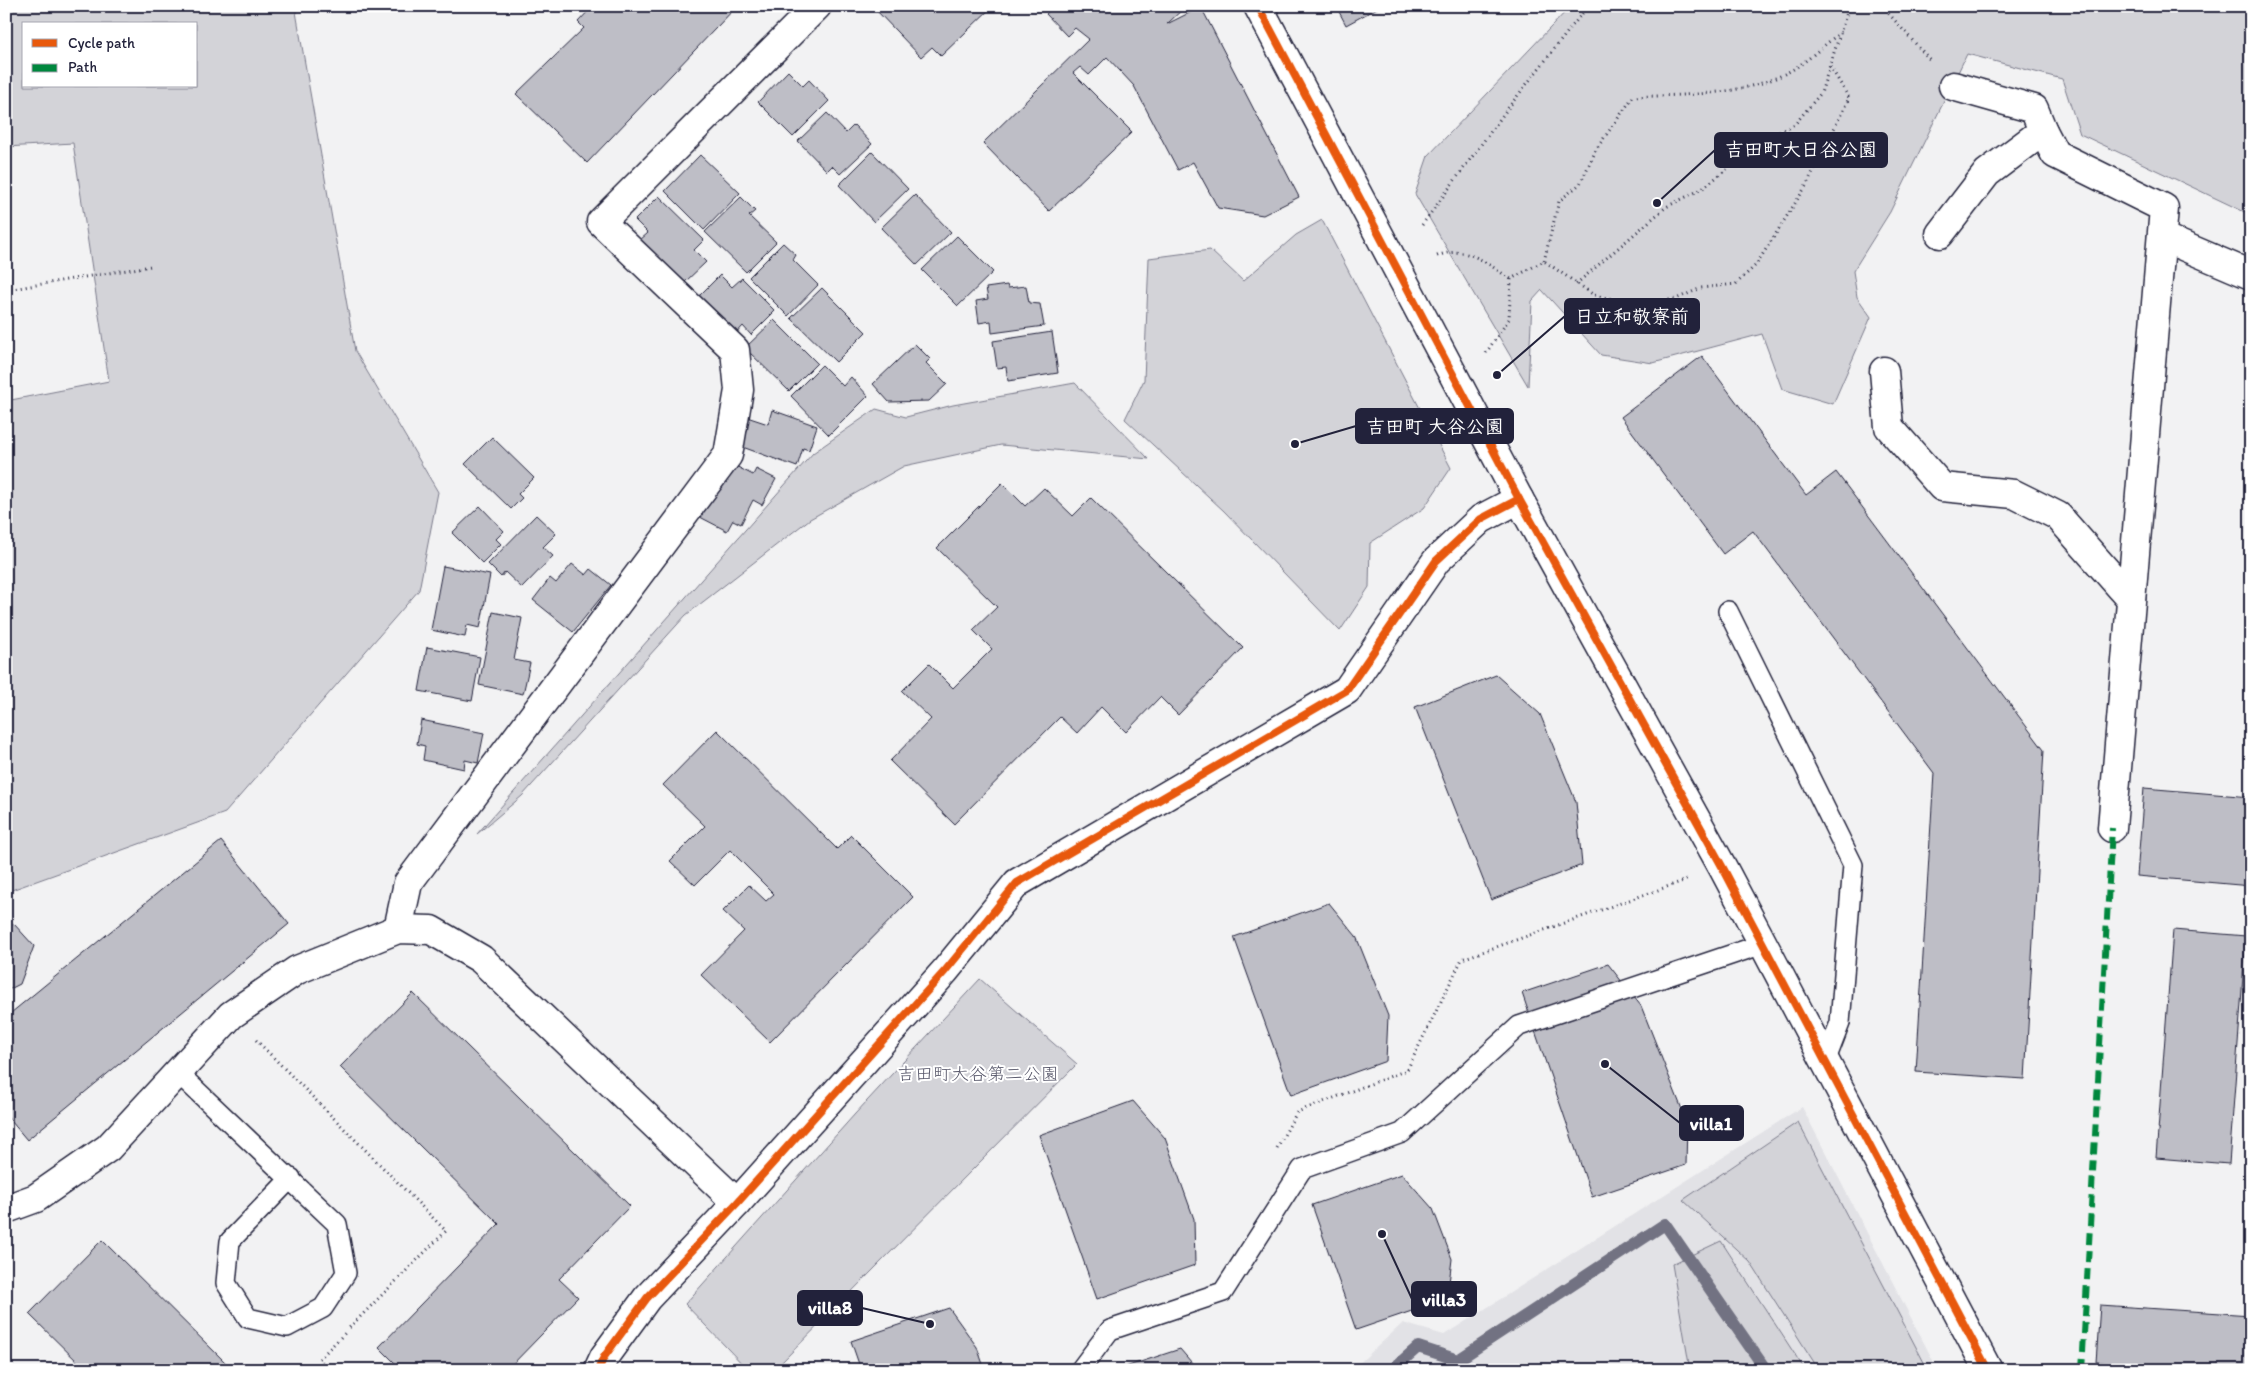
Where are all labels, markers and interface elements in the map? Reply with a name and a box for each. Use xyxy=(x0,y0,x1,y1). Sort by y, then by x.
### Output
legend xyxy=(22,22,198,88)
text: Cycle path xyxy=(68,34,135,52)
text: Path xyxy=(68,58,97,76)
callout: 吉田町大日谷公園 xyxy=(1715,133,1887,167)
text: 吉田町大日谷公園 xyxy=(1725,138,1877,161)
callout: 日立和敬寮前 xyxy=(1565,299,1699,333)
text: 日立和敬寮前 xyxy=(1575,305,1689,328)
callout: 吉田町 大谷公園 xyxy=(1356,409,1513,443)
text: 吉田町 大谷公園 xyxy=(1366,415,1504,438)
park label: 吉田町大谷第二公園 xyxy=(897,1063,1059,1085)
callout: villa1 xyxy=(1680,1106,1743,1140)
text: villa1 xyxy=(1690,1112,1732,1135)
callout: villa3 xyxy=(1412,1282,1476,1316)
text: villa3 xyxy=(1422,1288,1466,1311)
callout: villa8 xyxy=(798,1291,862,1325)
text: villa8 xyxy=(808,1296,853,1319)

